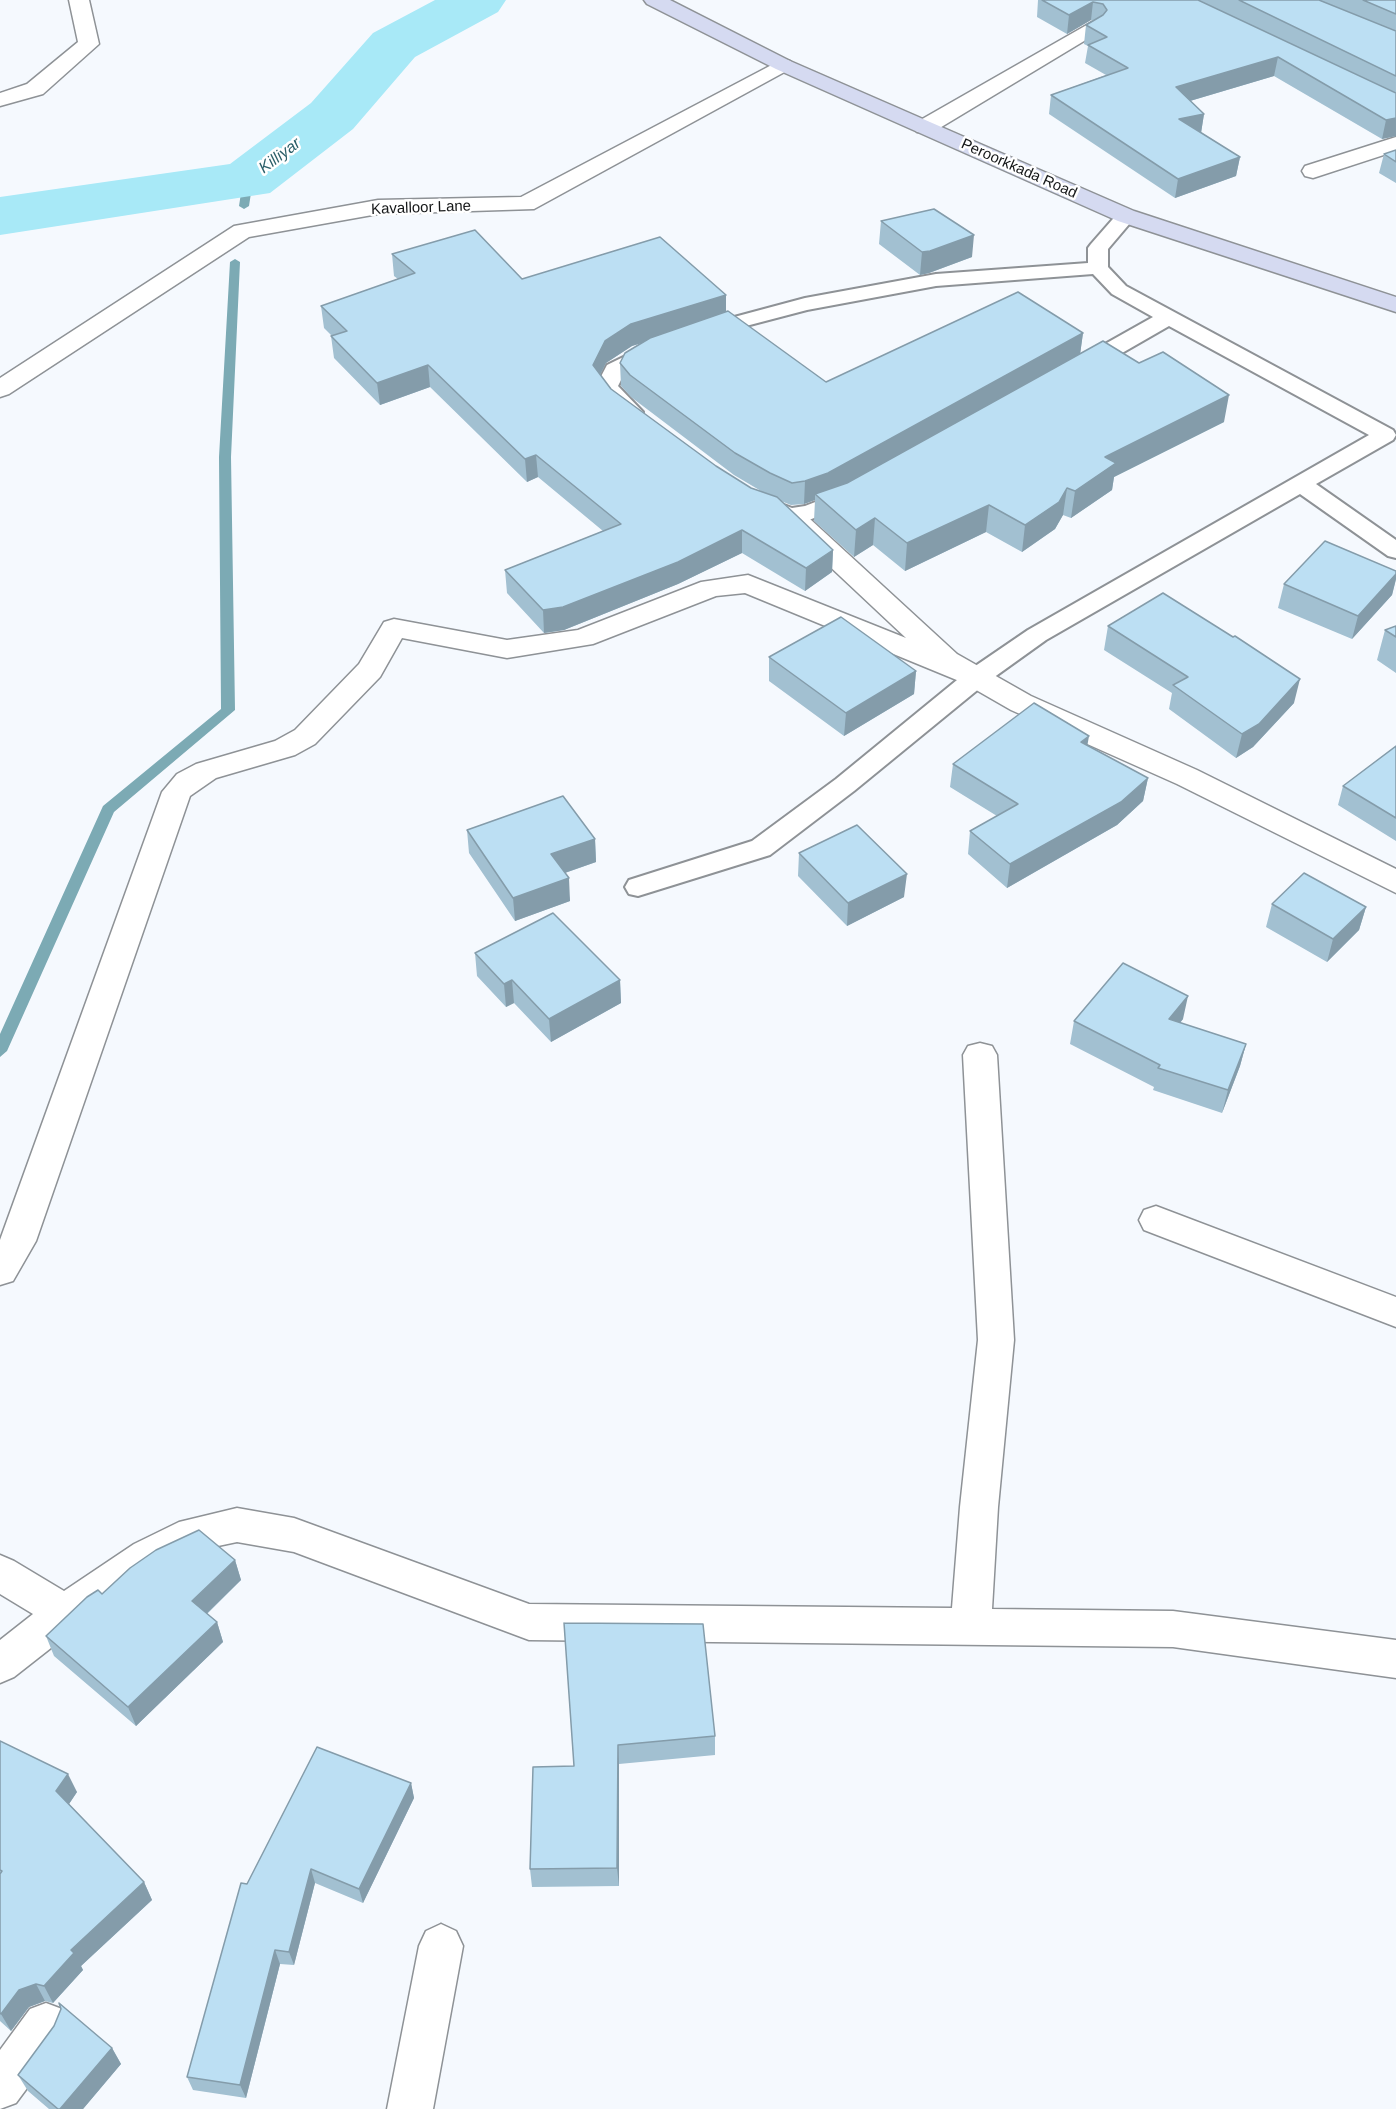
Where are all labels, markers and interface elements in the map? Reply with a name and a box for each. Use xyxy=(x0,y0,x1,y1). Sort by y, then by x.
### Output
water label: Killiyar xyxy=(255,134,305,178)
street label: Peroorkkada Road xyxy=(958,135,1080,203)
street label: Kavalloor Lane xyxy=(371,197,471,219)

